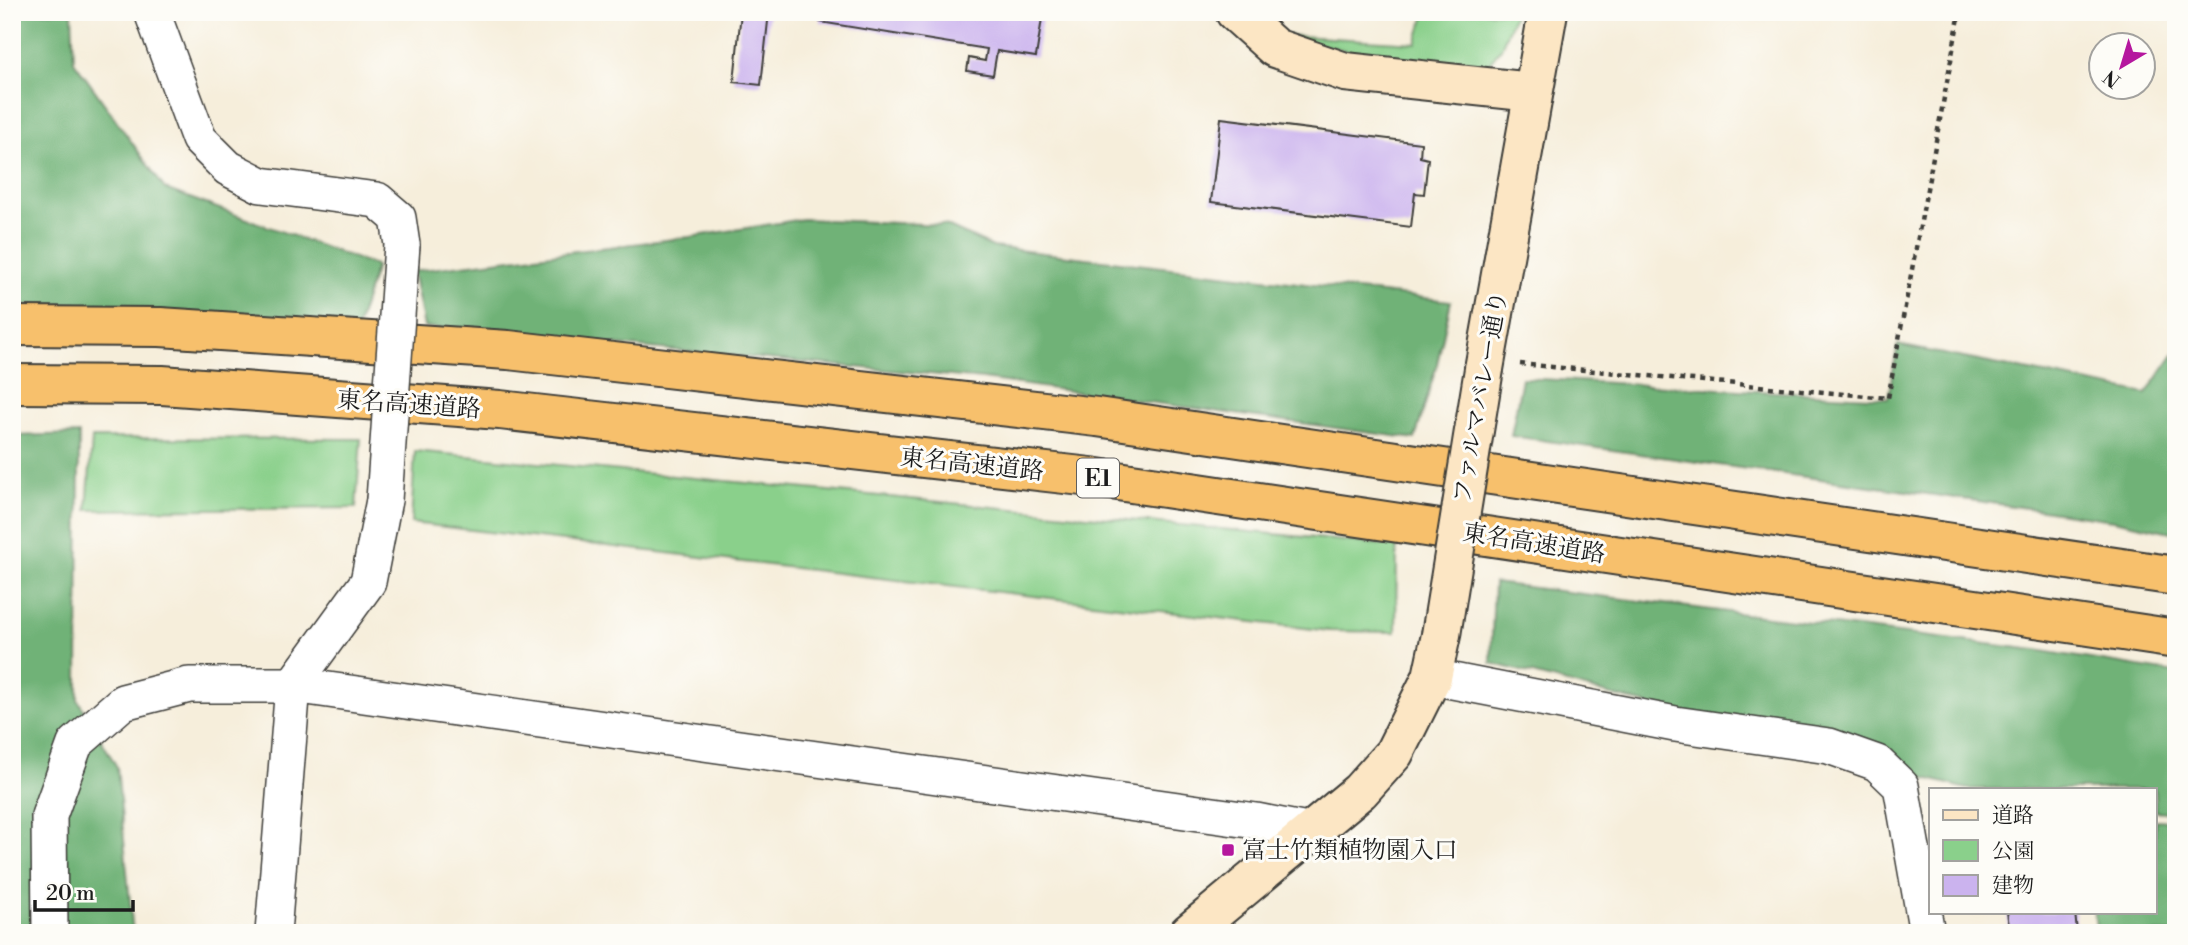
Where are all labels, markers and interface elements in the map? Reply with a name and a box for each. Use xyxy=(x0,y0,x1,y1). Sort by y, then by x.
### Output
north arrow xyxy=(2086,32,2156,102)
text: N xyxy=(2099,65,2125,93)
street label: ファルマバレー通り xyxy=(1448,289,1514,506)
street label: 東名高速道路 xyxy=(336,385,482,425)
street label: 東名高速道路 xyxy=(899,443,1045,487)
road number: E1 xyxy=(1077,458,1119,498)
street label: 東名高速道路 xyxy=(1460,518,1607,570)
legend xyxy=(1929,788,2156,914)
text: 道路 xyxy=(1992,803,2034,829)
place label: 富士竹類植物園入口 xyxy=(1242,836,1458,866)
text: 公園 xyxy=(1992,839,2034,865)
marker: 富士竹類植物園入口 xyxy=(1220,842,1236,858)
scale bar xyxy=(35,868,133,912)
text: 建物 xyxy=(1992,873,2034,899)
text: 20 m xyxy=(46,881,95,907)

